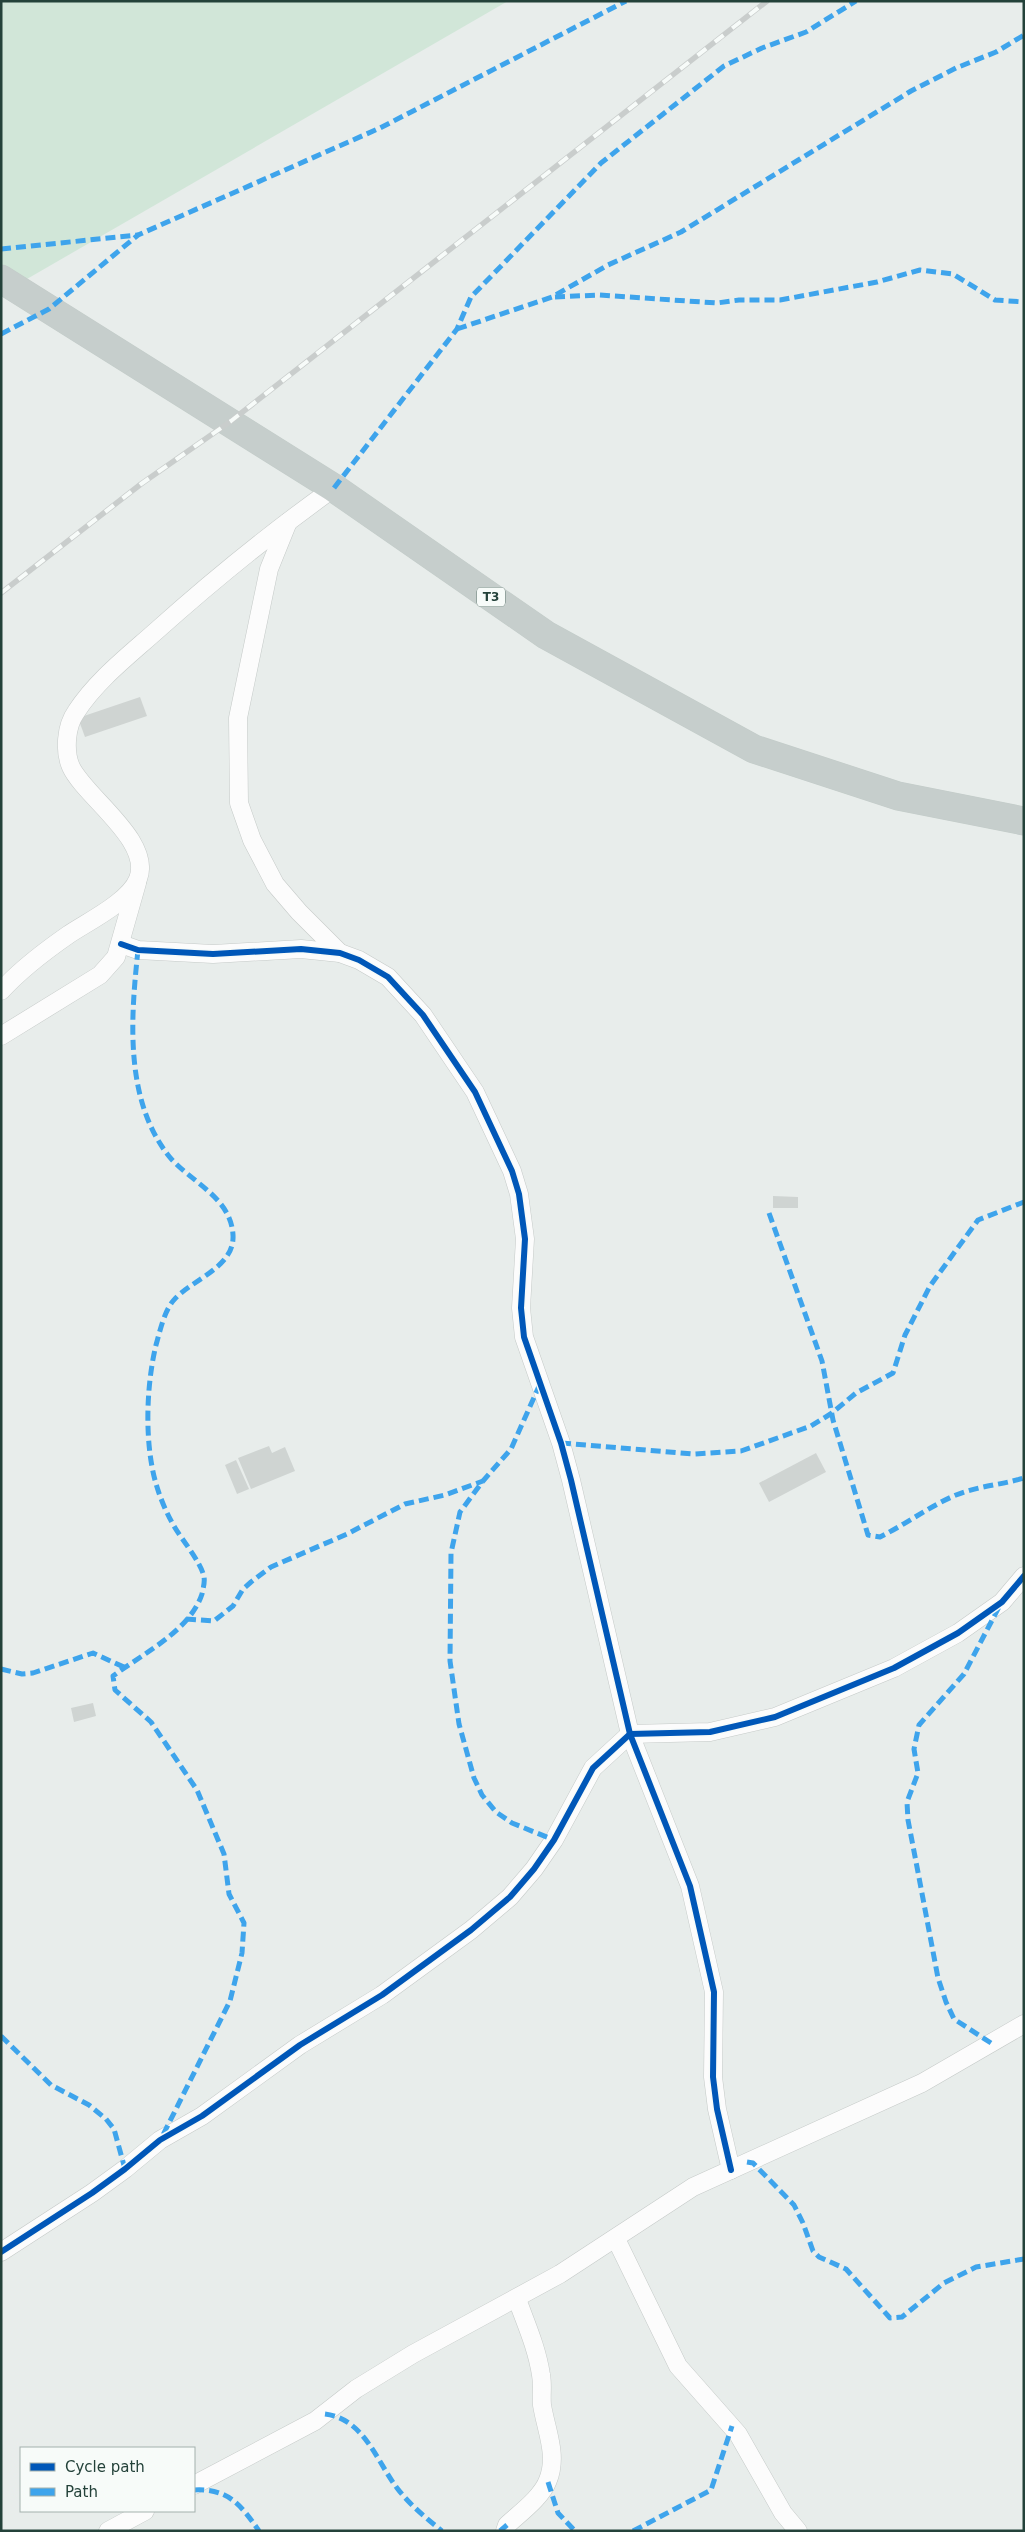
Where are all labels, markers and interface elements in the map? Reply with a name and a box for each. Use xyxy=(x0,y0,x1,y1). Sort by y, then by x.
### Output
road number: T3 xyxy=(477,588,505,606)
legend xyxy=(20,2447,195,2512)
text: Cycle path xyxy=(65,2458,145,2476)
text: Path xyxy=(65,2483,98,2501)

